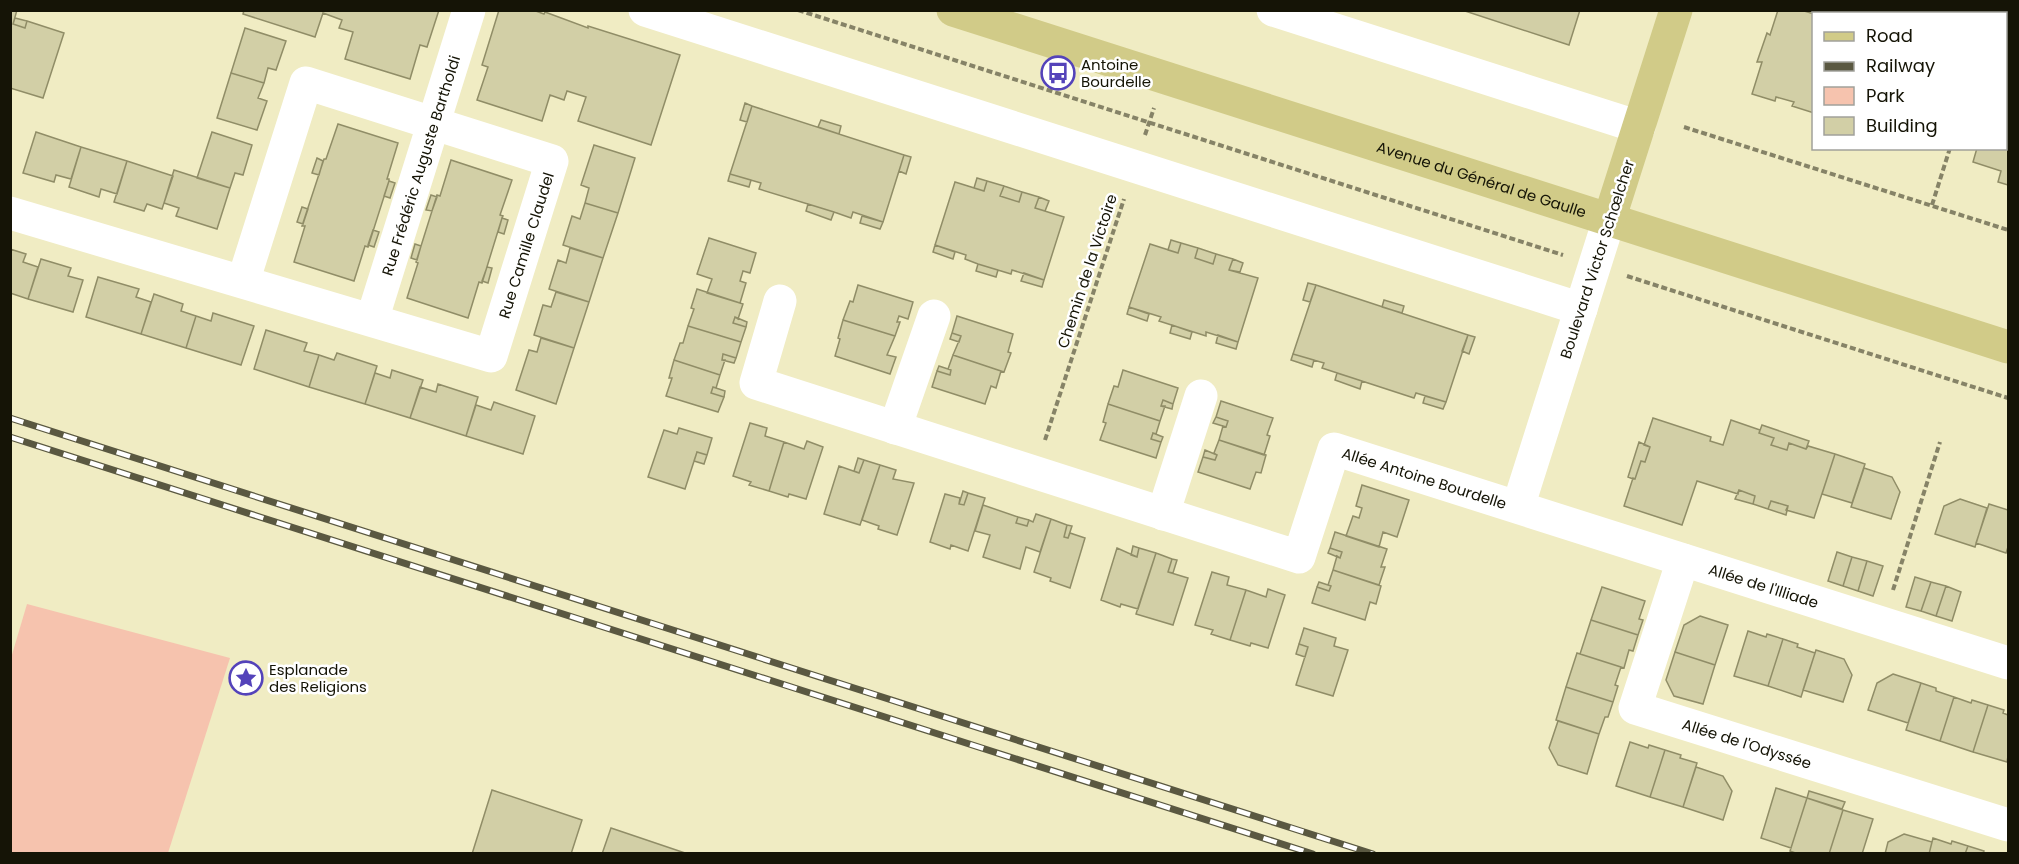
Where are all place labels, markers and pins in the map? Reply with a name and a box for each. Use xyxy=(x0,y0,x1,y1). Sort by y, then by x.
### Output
place label: Antoine Bourdelle xyxy=(1081,54,1151,92)
bus stop icon: Antoine Bourdelle xyxy=(1040,55,1076,91)
place label: Esplanade des Religions xyxy=(269,659,367,697)
place icon: Esplanade des Religions xyxy=(228,660,264,696)

